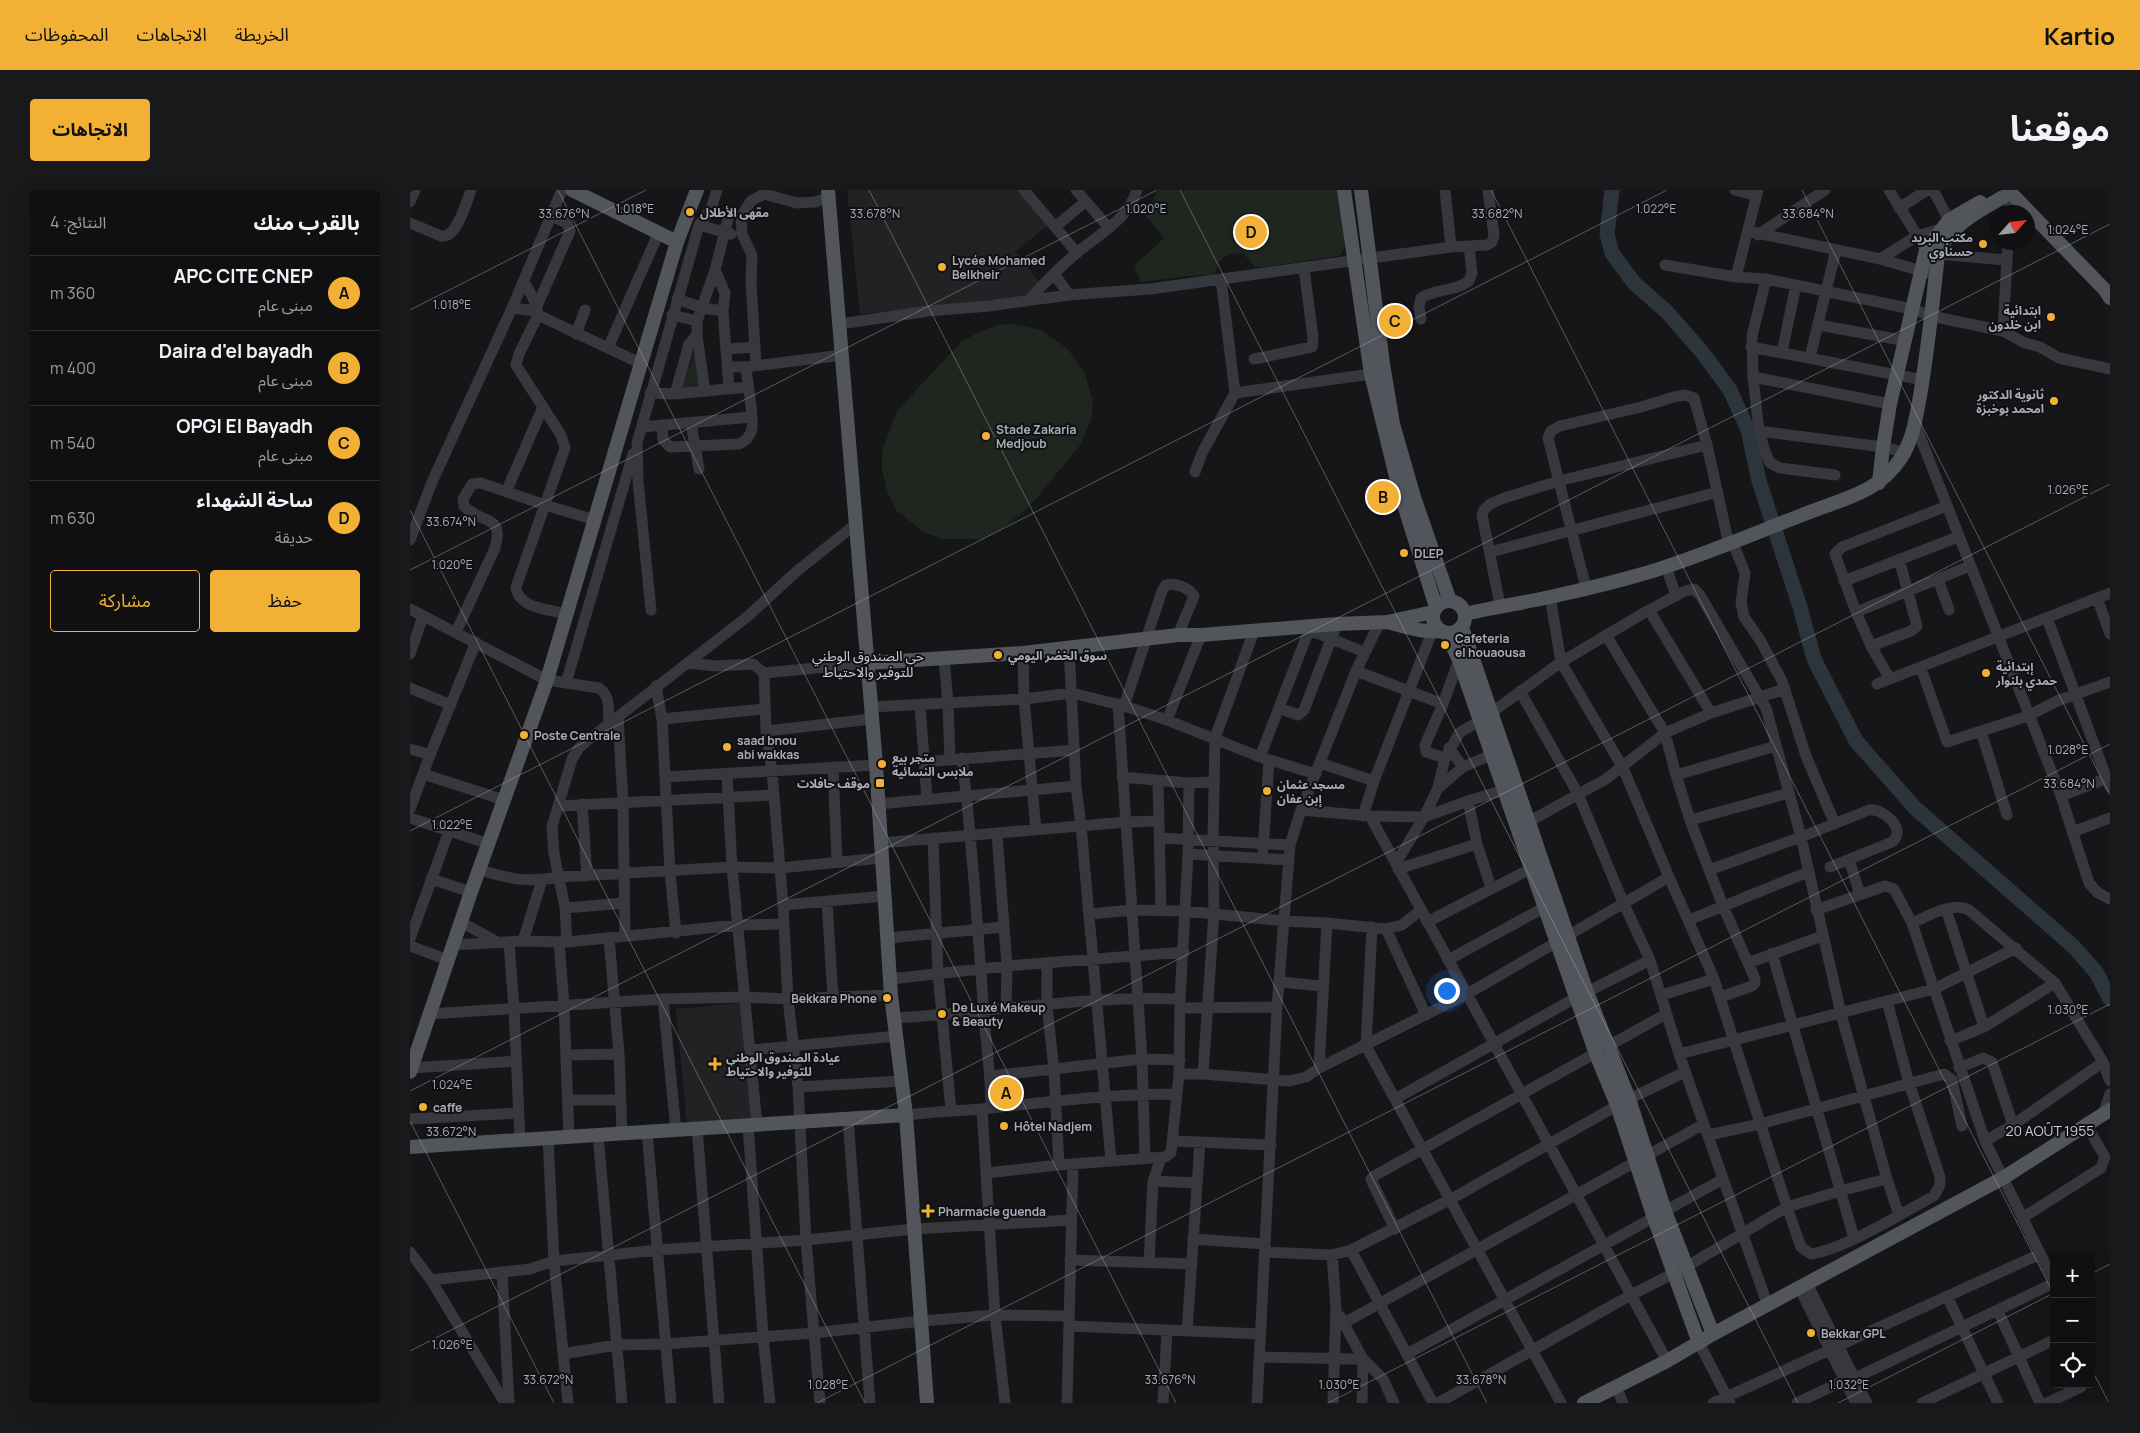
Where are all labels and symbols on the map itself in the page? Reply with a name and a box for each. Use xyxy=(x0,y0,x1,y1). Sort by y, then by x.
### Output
text: 1.018°E xyxy=(616,200,654,217)
text: 1.020°E xyxy=(1126,200,1167,217)
text: 1.022°E xyxy=(1636,200,1676,217)
place label: مقهى الأطلال xyxy=(700,204,769,221)
text: 33.676°N xyxy=(539,205,589,222)
text: 33.678°N xyxy=(850,205,900,222)
text: 33.682°N xyxy=(1471,205,1523,222)
text: 33.684°N xyxy=(1782,205,1834,222)
north arrow xyxy=(1990,205,2035,250)
marker: مقهى الأطلال xyxy=(684,206,696,218)
pin: D xyxy=(1235,213,1267,251)
text: 1.024°E xyxy=(2048,221,2088,238)
place label: مكتب البريد حسناوي xyxy=(1911,229,1973,261)
marker: مكتب البريد حسناوي xyxy=(1977,238,1989,250)
place label: Lycée Mohamed Belkheir xyxy=(952,252,1045,283)
marker: Lycée Mohamed Belkheir xyxy=(936,261,948,273)
text: 1.018°E xyxy=(433,296,471,313)
pin: C xyxy=(1379,302,1411,340)
place label: ابتدائية ابن خلدون xyxy=(1988,302,2041,333)
marker: ابتدائية ابن خلدون xyxy=(2045,311,2057,323)
place label: ثانوية الدكتور امحمد بوخبزة xyxy=(1976,386,2044,417)
marker: ثانوية الدكتور امحمد بوخبزة xyxy=(2048,395,2060,407)
place label: Stade Zakaria Medjoub xyxy=(996,421,1076,452)
marker: Stade Zakaria Medjoub xyxy=(980,430,992,442)
pin: B xyxy=(1367,478,1399,516)
text: 1.026°E xyxy=(2047,481,2089,498)
text: 33.674°N xyxy=(426,513,476,530)
place label: DLEP xyxy=(1414,545,1444,562)
marker: DLEP xyxy=(1398,547,1410,559)
text: 1.020°E xyxy=(432,556,473,573)
place label: Cafeteria el houaousa xyxy=(1455,630,1526,661)
marker: Cafeteria el houaousa xyxy=(1439,639,1451,651)
district label: حي الصندوق الوطني للتوفير والاحتياط xyxy=(812,646,924,681)
place label: سوق الخضر اليومي xyxy=(1008,647,1107,665)
marker: سوق الخضر اليومي xyxy=(992,649,1004,661)
place label: إبتدائية حمدي بلنوار xyxy=(1995,658,2058,690)
marker: إبتدائية حمدي بلنوار xyxy=(1980,667,1992,679)
place label: Poste Centrale xyxy=(534,727,621,744)
marker: Poste Centrale xyxy=(518,729,530,741)
place label: saad bnou abi wakkas xyxy=(737,732,800,763)
marker: saad bnou abi wakkas xyxy=(721,741,733,753)
text: 1.028°E xyxy=(2048,741,2088,758)
place label: متجر بيع ملابس النسائية xyxy=(892,749,974,780)
marker: متجر بيع ملابس النسائية xyxy=(876,758,888,770)
place label: موقف حافلات xyxy=(797,775,870,792)
text: 33.684°N xyxy=(2043,775,2095,792)
place label: مسجد عثمان إبن عفان xyxy=(1277,776,1345,808)
marker: موقف حافلات xyxy=(874,777,886,789)
marker: مسجد عثمان إبن عفان xyxy=(1261,785,1273,797)
text: 1.022°E xyxy=(432,816,472,833)
your location xyxy=(1434,978,1460,1004)
place label: Bekkara Phone xyxy=(791,990,877,1007)
marker: Bekkara Phone xyxy=(881,992,893,1004)
place label: De Luxé Makeup & Beauty xyxy=(952,999,1046,1030)
text: 1.030°E xyxy=(2048,1001,2089,1018)
marker: De Luxé Makeup & Beauty xyxy=(936,1008,948,1020)
place label: عيادة الصندوق الوطني للتوفير والاحتياط xyxy=(726,1049,841,1080)
marker: عيادة الصندوق الوطني للتوفير والاحتياط xyxy=(708,1057,722,1071)
pin: A xyxy=(990,1074,1022,1112)
text: 1.024°E xyxy=(432,1076,472,1093)
place label: caffe xyxy=(433,1099,462,1116)
marker: caffe xyxy=(417,1101,429,1113)
place label: Hôtel Nadjem xyxy=(1014,1118,1092,1135)
marker: Hôtel Nadjem xyxy=(998,1120,1010,1132)
district label: 20 AOÛT 1955 xyxy=(2006,1121,2094,1140)
text: 33.672°N xyxy=(426,1123,476,1140)
place label: Pharmacie guenda xyxy=(938,1203,1046,1220)
marker: Pharmacie guenda xyxy=(922,1205,934,1217)
place label: Bekkar GPL xyxy=(1821,1325,1886,1342)
marker: Bekkar GPL xyxy=(1805,1327,1817,1339)
text: 1.026°E xyxy=(431,1336,473,1353)
text: 33.672°N xyxy=(523,1371,573,1388)
text: 33.676°N xyxy=(1145,1371,1195,1388)
text: 33.678°N xyxy=(1456,1371,1506,1388)
text: 1.028°E xyxy=(808,1376,848,1393)
text: 1.030°E xyxy=(1319,1376,1360,1393)
text: 1.032°E xyxy=(1829,1376,1869,1393)

